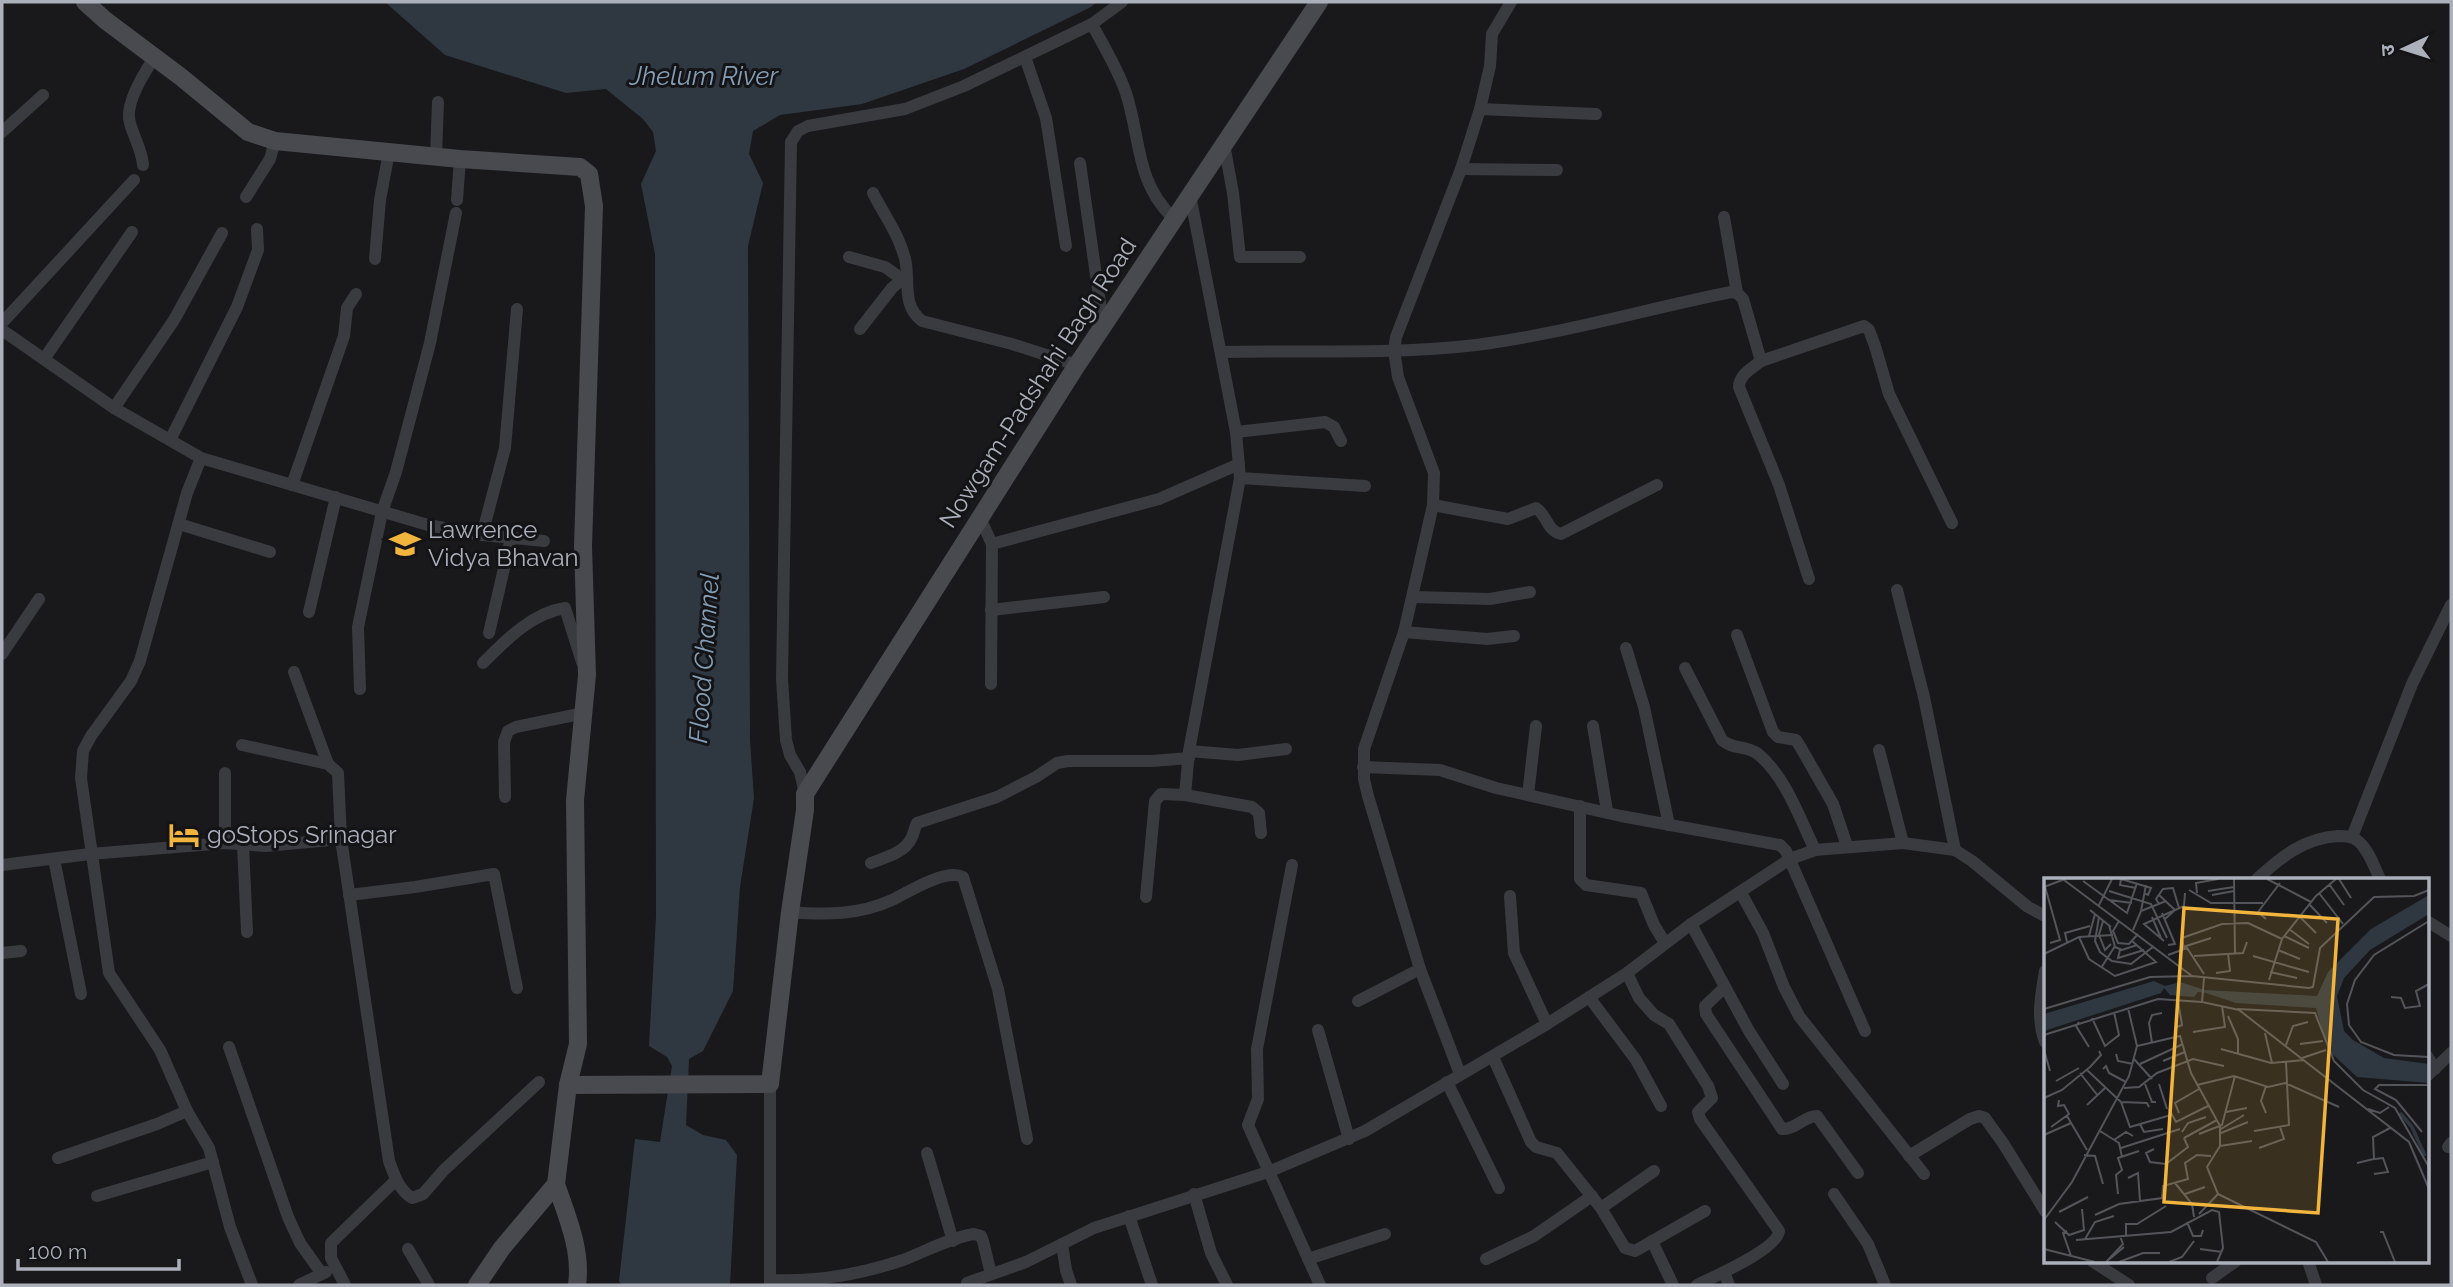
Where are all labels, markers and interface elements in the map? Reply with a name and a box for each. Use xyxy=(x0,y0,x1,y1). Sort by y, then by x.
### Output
north arrow xyxy=(2369,14,2439,84)
text: उ xyxy=(2376,43,2398,57)
water label: Jhelum River xyxy=(629,61,779,91)
street label: Nowgam-Padshahi Bagh Road xyxy=(933,232,1142,533)
place label: Lawrence Vidya Bhavan xyxy=(428,515,579,572)
school or university icon: Lawrence Vidya Bhavan xyxy=(388,527,422,561)
water label: Flood Channel xyxy=(683,572,725,744)
hotel icon: goStops Srinagar xyxy=(167,818,201,852)
place label: goStops Srinagar xyxy=(207,820,397,849)
inset map xyxy=(2044,878,2428,1262)
scale bar xyxy=(18,1228,178,1272)
text: 100 m xyxy=(28,1239,87,1264)

